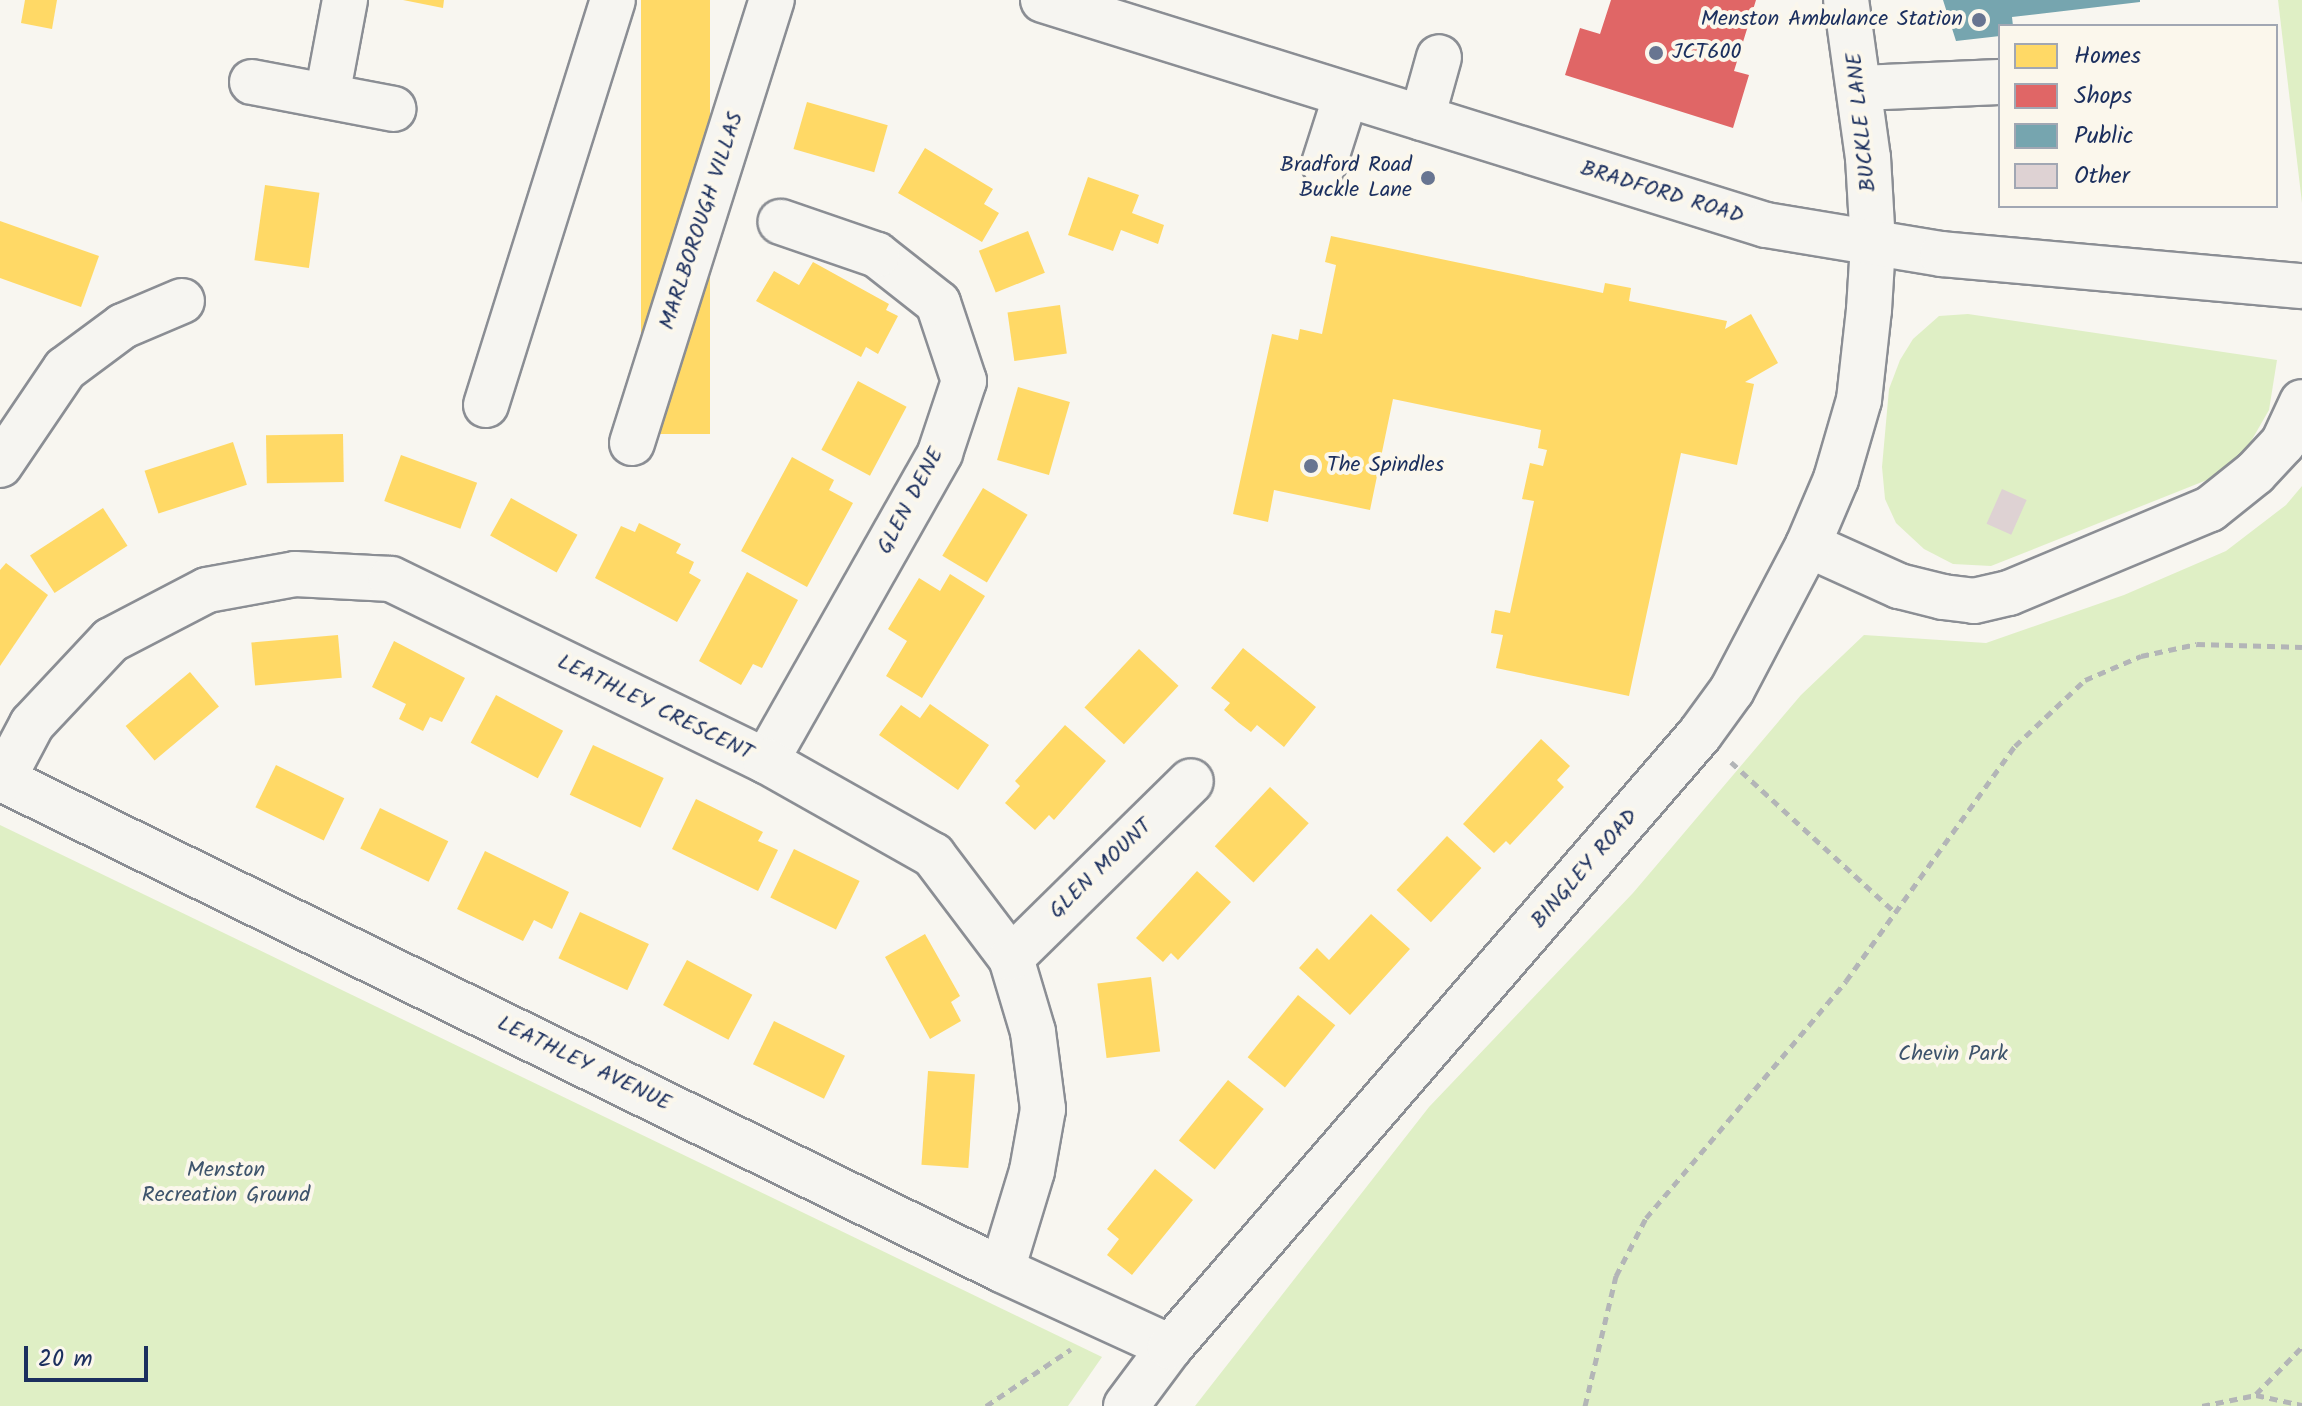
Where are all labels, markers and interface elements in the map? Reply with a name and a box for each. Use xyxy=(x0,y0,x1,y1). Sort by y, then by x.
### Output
place label: Menston Ambulance Station xyxy=(1701,7,1963,33)
marker: Menston Ambulance Station xyxy=(1970,11,1988,29)
legend xyxy=(1998,24,2278,208)
text: Homes xyxy=(2074,37,2141,76)
place label: JCT600 xyxy=(1672,40,1741,66)
marker: JCT600 xyxy=(1647,44,1665,62)
street label: BUCKLE LANE xyxy=(1842,51,1882,193)
text: Shops xyxy=(2074,77,2132,116)
street label: MARLBOROUGH VILLAS xyxy=(654,109,750,333)
text: Public xyxy=(2074,117,2133,156)
place label: Bradford Road Buckle Lane xyxy=(1280,152,1412,204)
street label: BRADFORD ROAD xyxy=(1577,156,1747,230)
text: Other xyxy=(2074,157,2130,196)
marker: Bradford Road Buckle Lane xyxy=(1419,169,1437,187)
street label: GLEN DENE xyxy=(872,443,950,559)
place label: The Spindles xyxy=(1327,453,1444,479)
marker: The Spindles xyxy=(1302,457,1320,475)
street label: LEATHLEY CRESCENT xyxy=(553,649,757,767)
street label: BINGLEY ROAD xyxy=(1526,804,1644,934)
street label: GLEN MOUNT xyxy=(1044,813,1158,925)
street label: LEATHLEY AVENUE xyxy=(493,1010,675,1118)
park label: Chevin Park xyxy=(1898,1042,2008,1068)
park label: Menston Recreation Ground xyxy=(142,1157,310,1208)
scale bar xyxy=(28,1330,152,1380)
text: 20 m xyxy=(38,1340,93,1379)

